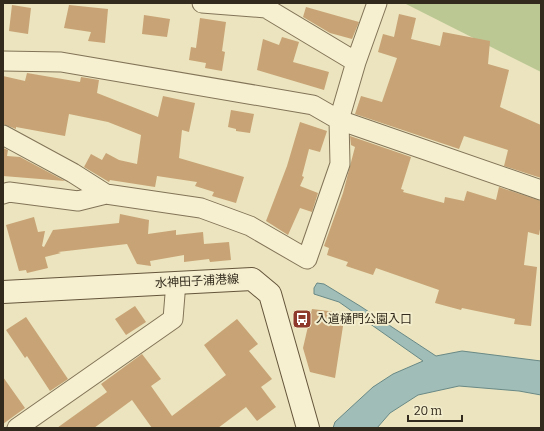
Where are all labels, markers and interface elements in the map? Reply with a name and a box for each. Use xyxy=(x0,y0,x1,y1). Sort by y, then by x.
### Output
street label: 水神田子浦港線 xyxy=(155,272,239,290)
bus stop icon: 入道樋門公園入口 xyxy=(291,308,313,330)
place label: 入道樋門公園入口 xyxy=(316,312,412,326)
scale bar xyxy=(408,397,462,423)
text: 20 m xyxy=(414,404,443,418)

